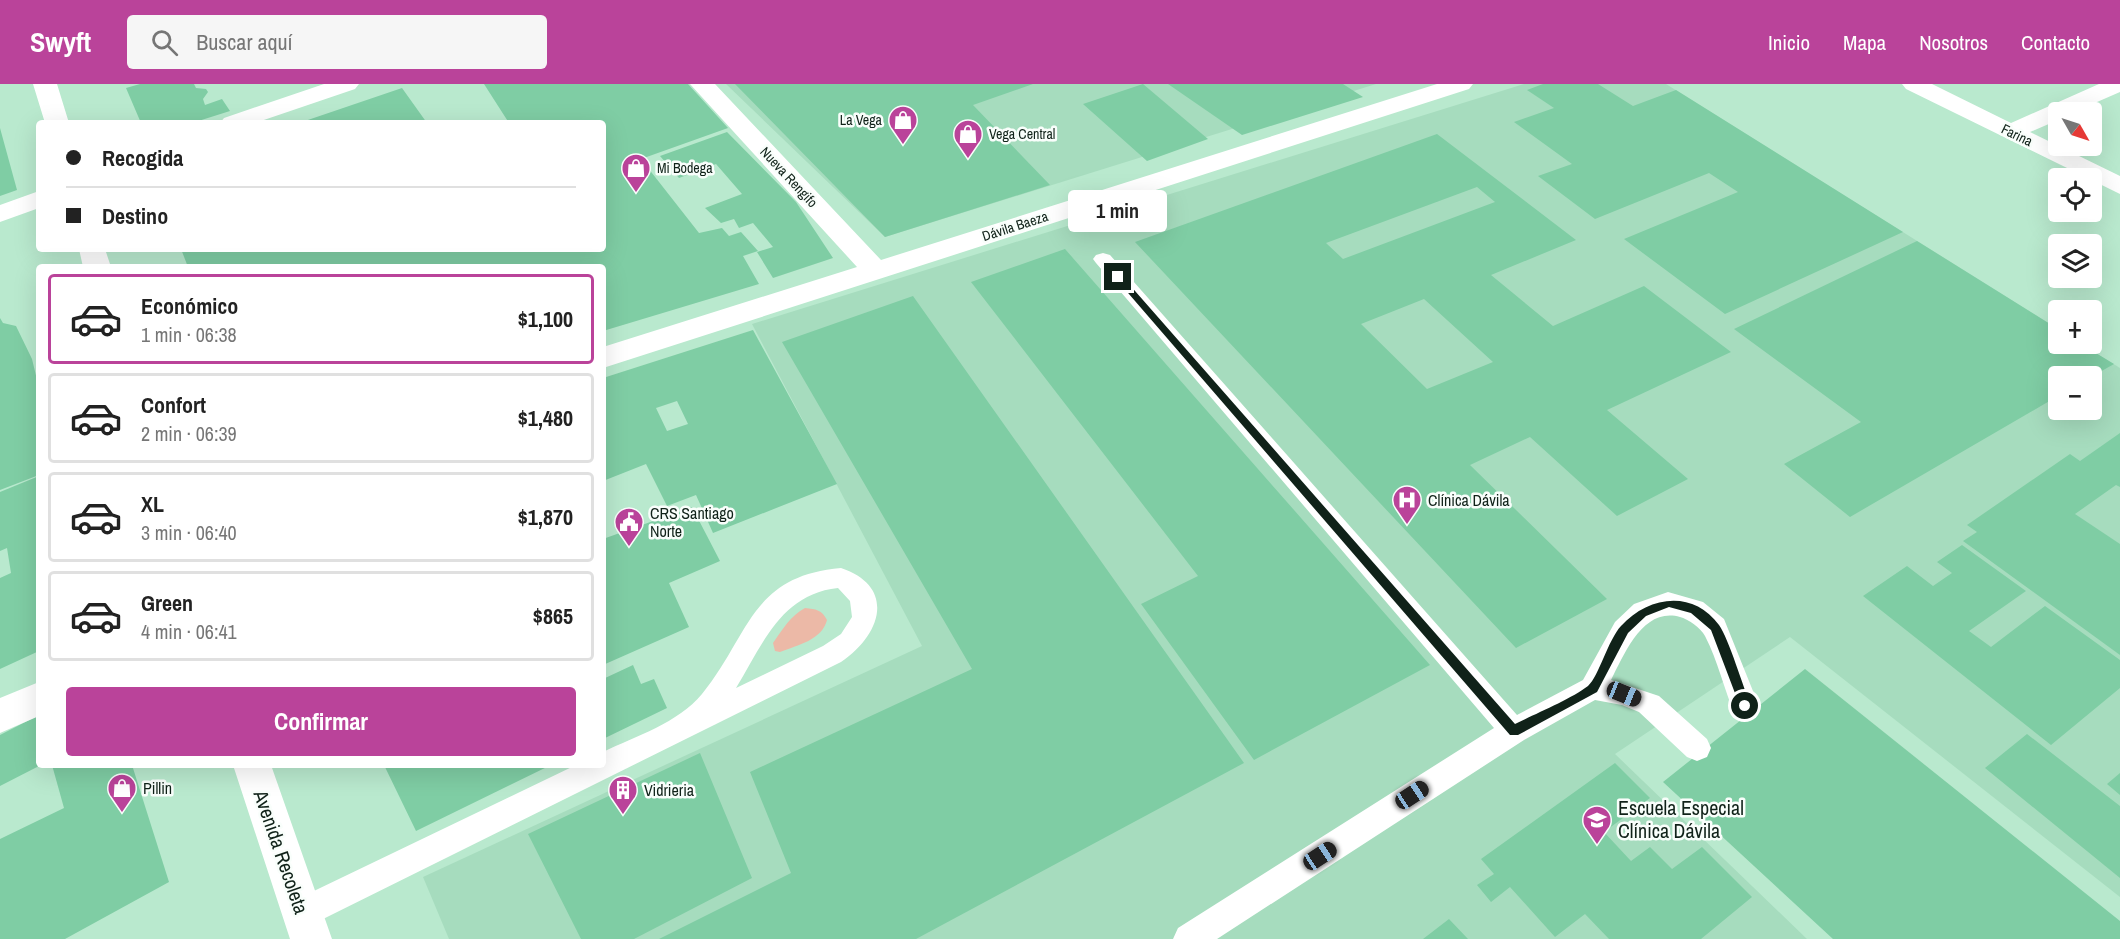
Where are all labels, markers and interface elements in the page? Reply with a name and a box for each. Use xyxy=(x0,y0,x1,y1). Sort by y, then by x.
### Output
search box xyxy=(127,15,547,69)
text: Swyft xyxy=(30,23,91,61)
icon: search xyxy=(148,26,181,59)
text: Buscar aquí xyxy=(196,27,293,57)
text: Inicio xyxy=(1768,28,1810,57)
text: Mapa xyxy=(1843,28,1886,57)
text: Nosotros xyxy=(1919,28,1988,57)
text: Contacto xyxy=(2021,28,2090,57)
north arrow xyxy=(2048,102,2102,156)
map controls xyxy=(2048,102,2102,420)
shop icon: La Vega xyxy=(887,104,919,146)
place label: La Vega xyxy=(840,111,883,129)
shop icon: Vega Central xyxy=(952,118,984,160)
street label: Farina xyxy=(1998,120,2036,151)
place label: Vega Central xyxy=(989,125,1055,143)
text: Recogida xyxy=(102,143,183,173)
street label: Nueva Rengifo xyxy=(756,143,822,211)
shop icon: Mi Bodega xyxy=(620,152,652,194)
place label: Mi Bodega xyxy=(657,159,713,177)
button: locate xyxy=(2048,168,2102,222)
callout: 1 min xyxy=(1068,190,1168,232)
text: 1 min xyxy=(1096,197,1139,224)
text: Destino xyxy=(102,201,168,231)
street label: Dávila Baeza xyxy=(980,207,1051,245)
button: layers xyxy=(2048,234,2102,288)
route end xyxy=(1104,263,1131,290)
text: Económico xyxy=(141,291,238,321)
icon: car xyxy=(69,292,123,346)
button: + xyxy=(2048,300,2102,354)
text: $1,100 xyxy=(518,304,573,334)
text: 1 min · 06:38 xyxy=(141,321,237,348)
button: − xyxy=(2048,366,2102,420)
text: Confort xyxy=(141,390,206,420)
icon: car xyxy=(69,391,123,445)
text: $1,480 xyxy=(518,403,573,433)
text: 2 min · 06:39 xyxy=(141,420,237,447)
hospital icon: Clínica Dávila xyxy=(1391,484,1423,526)
text: XL xyxy=(141,489,164,519)
place label: Clínica Dávila xyxy=(1428,489,1510,511)
icon: car xyxy=(69,490,123,544)
text: $1,870 xyxy=(518,502,573,532)
place label: CRS Santiago Norte xyxy=(650,502,734,542)
public building icon: CRS Santiago Norte xyxy=(613,506,645,548)
text: 3 min · 06:40 xyxy=(141,519,237,546)
text: Green xyxy=(141,588,193,618)
icon: car xyxy=(69,589,123,643)
text: $865 xyxy=(533,601,573,631)
text: 4 min · 06:41 xyxy=(141,618,237,645)
car xyxy=(1604,679,1644,709)
button: Confirmar xyxy=(66,687,576,756)
route start xyxy=(1731,692,1758,719)
shop icon: Pillin xyxy=(106,772,138,814)
building icon: Vidrieria xyxy=(607,774,639,816)
place label: Pillin xyxy=(143,777,172,799)
car xyxy=(1392,778,1432,812)
place label: Vidrieria xyxy=(644,779,695,801)
street label: Avenida Recoleta xyxy=(247,785,315,917)
place label: Escuela Especial Clínica Dávila xyxy=(1618,794,1744,844)
school or university icon: Escuela Especial Clínica Dávila xyxy=(1581,804,1613,846)
car xyxy=(1300,839,1340,873)

